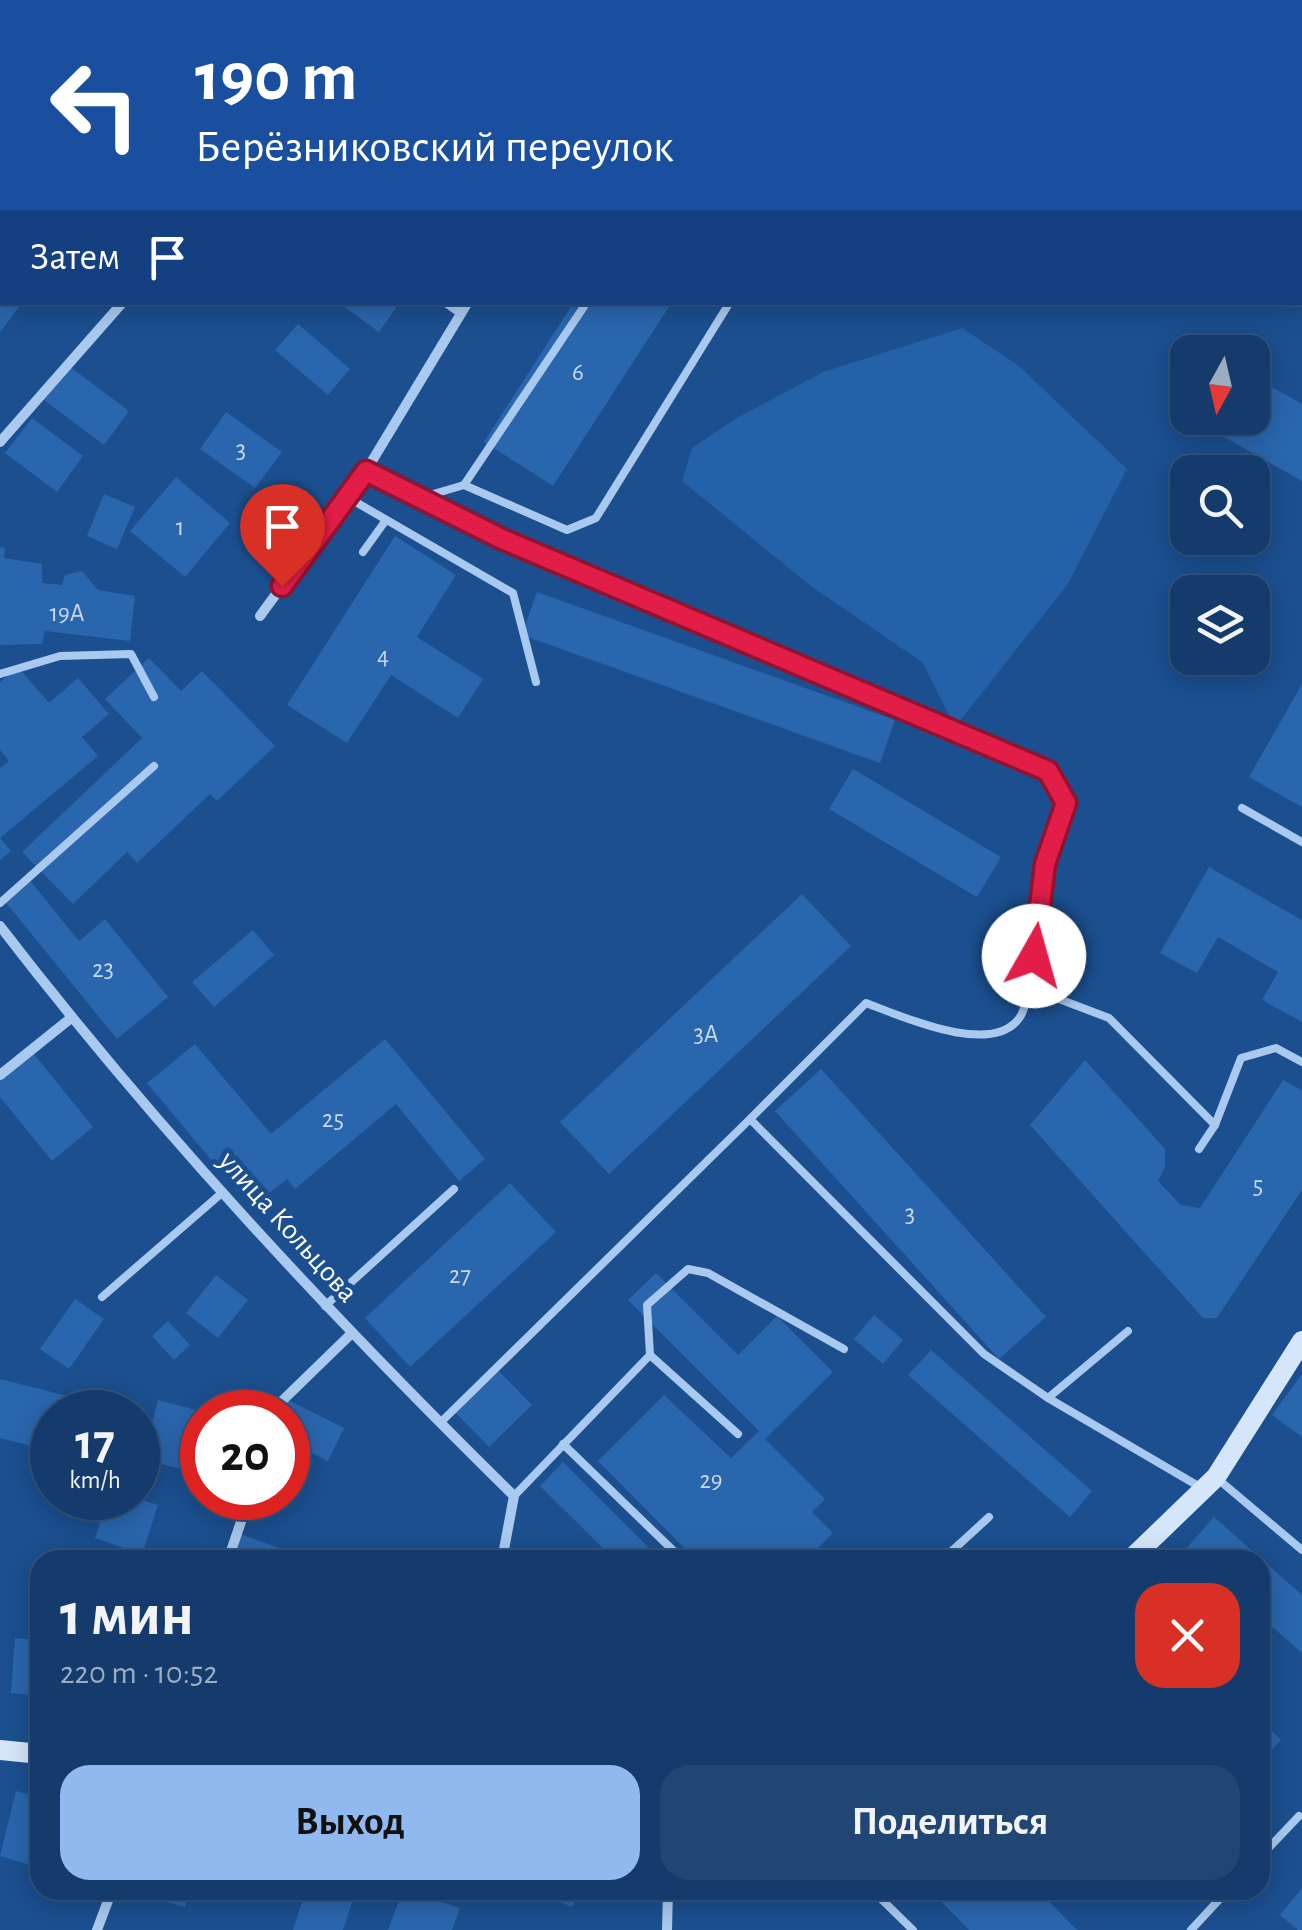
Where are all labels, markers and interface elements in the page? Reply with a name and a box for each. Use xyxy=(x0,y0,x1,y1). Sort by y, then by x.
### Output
icon: left xyxy=(30,40,160,170)
text: 190 m xyxy=(195,43,358,113)
text: Берёзниковский переулок xyxy=(195,125,674,170)
icon: arrive xyxy=(140,230,195,285)
text: Затем xyxy=(30,239,120,277)
north arrow xyxy=(1170,335,1270,435)
map controls xyxy=(1170,335,1270,675)
house number: 6 xyxy=(572,360,584,385)
house number: 3 xyxy=(236,438,246,463)
button: search xyxy=(1170,455,1270,555)
pin xyxy=(240,484,325,587)
icon: arrive xyxy=(255,499,310,554)
house number: 1 xyxy=(176,515,184,540)
button: layers xyxy=(1170,575,1270,675)
house number: 19А xyxy=(49,601,85,626)
house number: 4 xyxy=(377,644,389,669)
position arrow xyxy=(982,904,1086,1008)
house number: 23 xyxy=(92,957,114,982)
house number: 3А xyxy=(693,1022,719,1047)
house number: 25 xyxy=(322,1107,344,1132)
street label: улица Кольцова xyxy=(212,1145,363,1308)
house number: 5 xyxy=(1253,1173,1263,1198)
house number: 3 xyxy=(905,1202,915,1227)
house number: 27 xyxy=(449,1263,471,1288)
speed limit sign: 20 xyxy=(180,1390,310,1520)
text: 17 xyxy=(75,1418,115,1468)
text: km/h xyxy=(69,1468,121,1493)
house number: 29 xyxy=(699,1468,723,1493)
button: close xyxy=(1135,1583,1240,1688)
text: 1 мин xyxy=(60,1586,194,1646)
text: 220 m · 10:52 xyxy=(60,1657,218,1689)
button: Выход xyxy=(60,1765,640,1880)
button: Поделиться xyxy=(660,1765,1240,1880)

